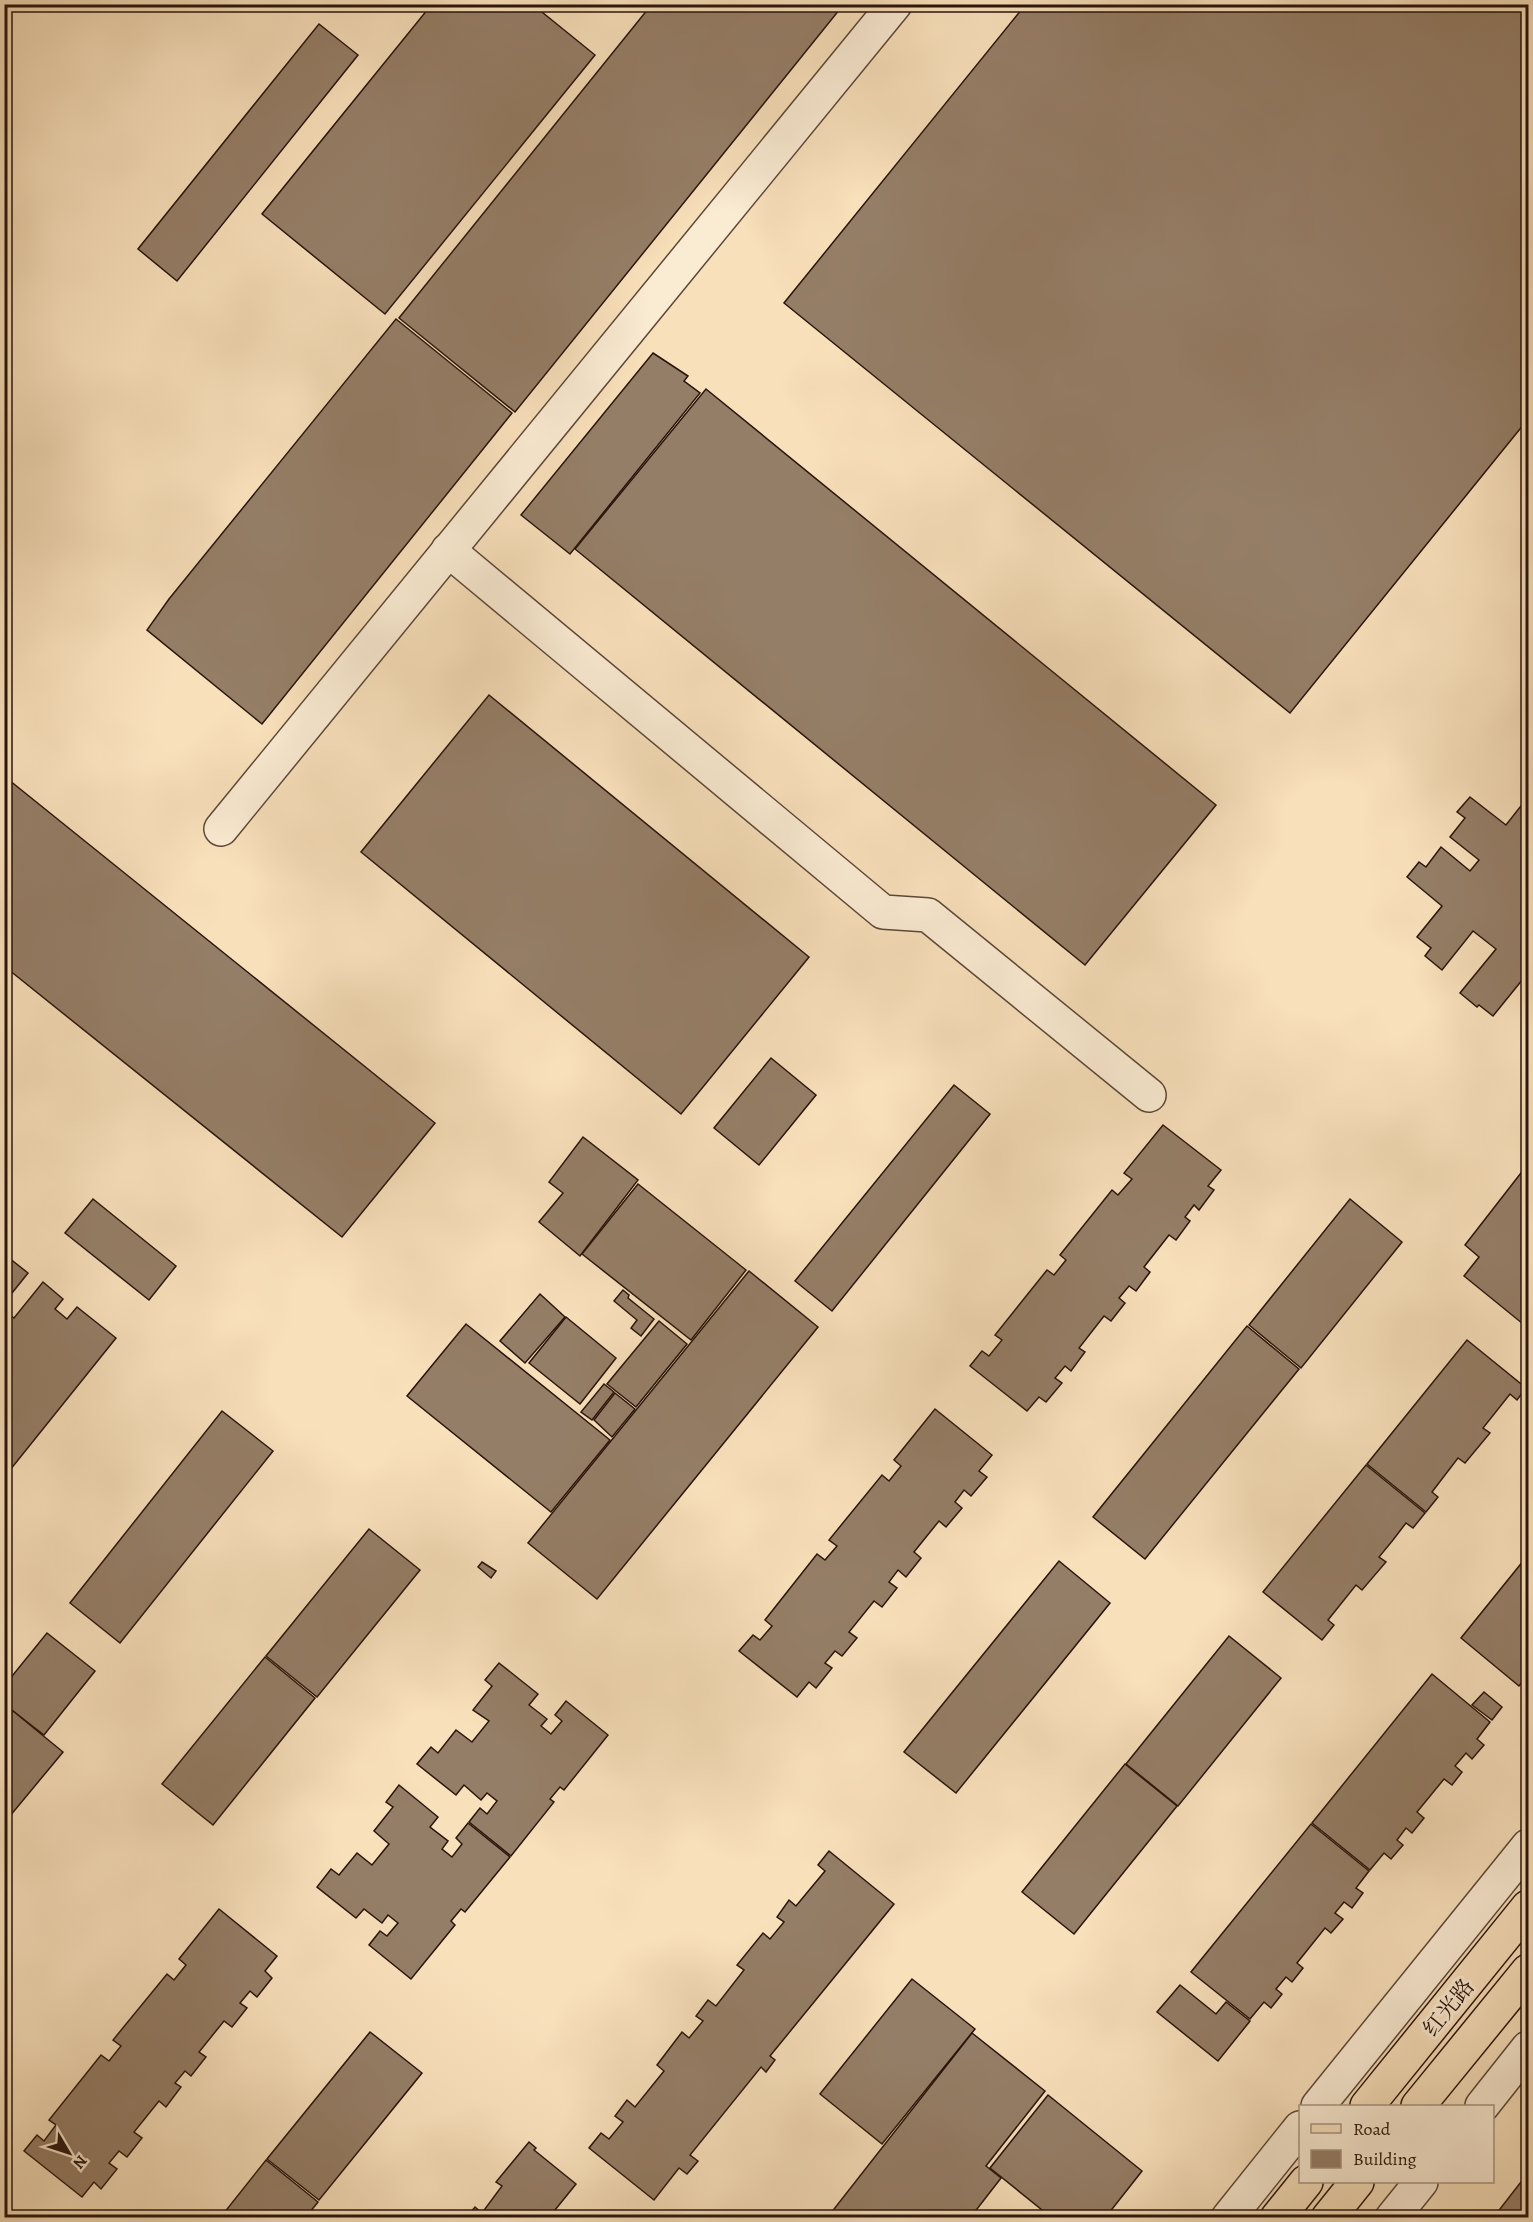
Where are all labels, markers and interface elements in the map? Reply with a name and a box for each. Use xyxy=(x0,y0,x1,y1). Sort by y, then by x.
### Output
street label: 红光路 xyxy=(1416,1973,1481,2043)
legend xyxy=(1299,2105,1494,2183)
text: Road xyxy=(1353,2117,1391,2141)
north arrow xyxy=(39,2123,99,2183)
text: Building xyxy=(1353,2147,1417,2171)
text: N xyxy=(67,2150,92,2174)

